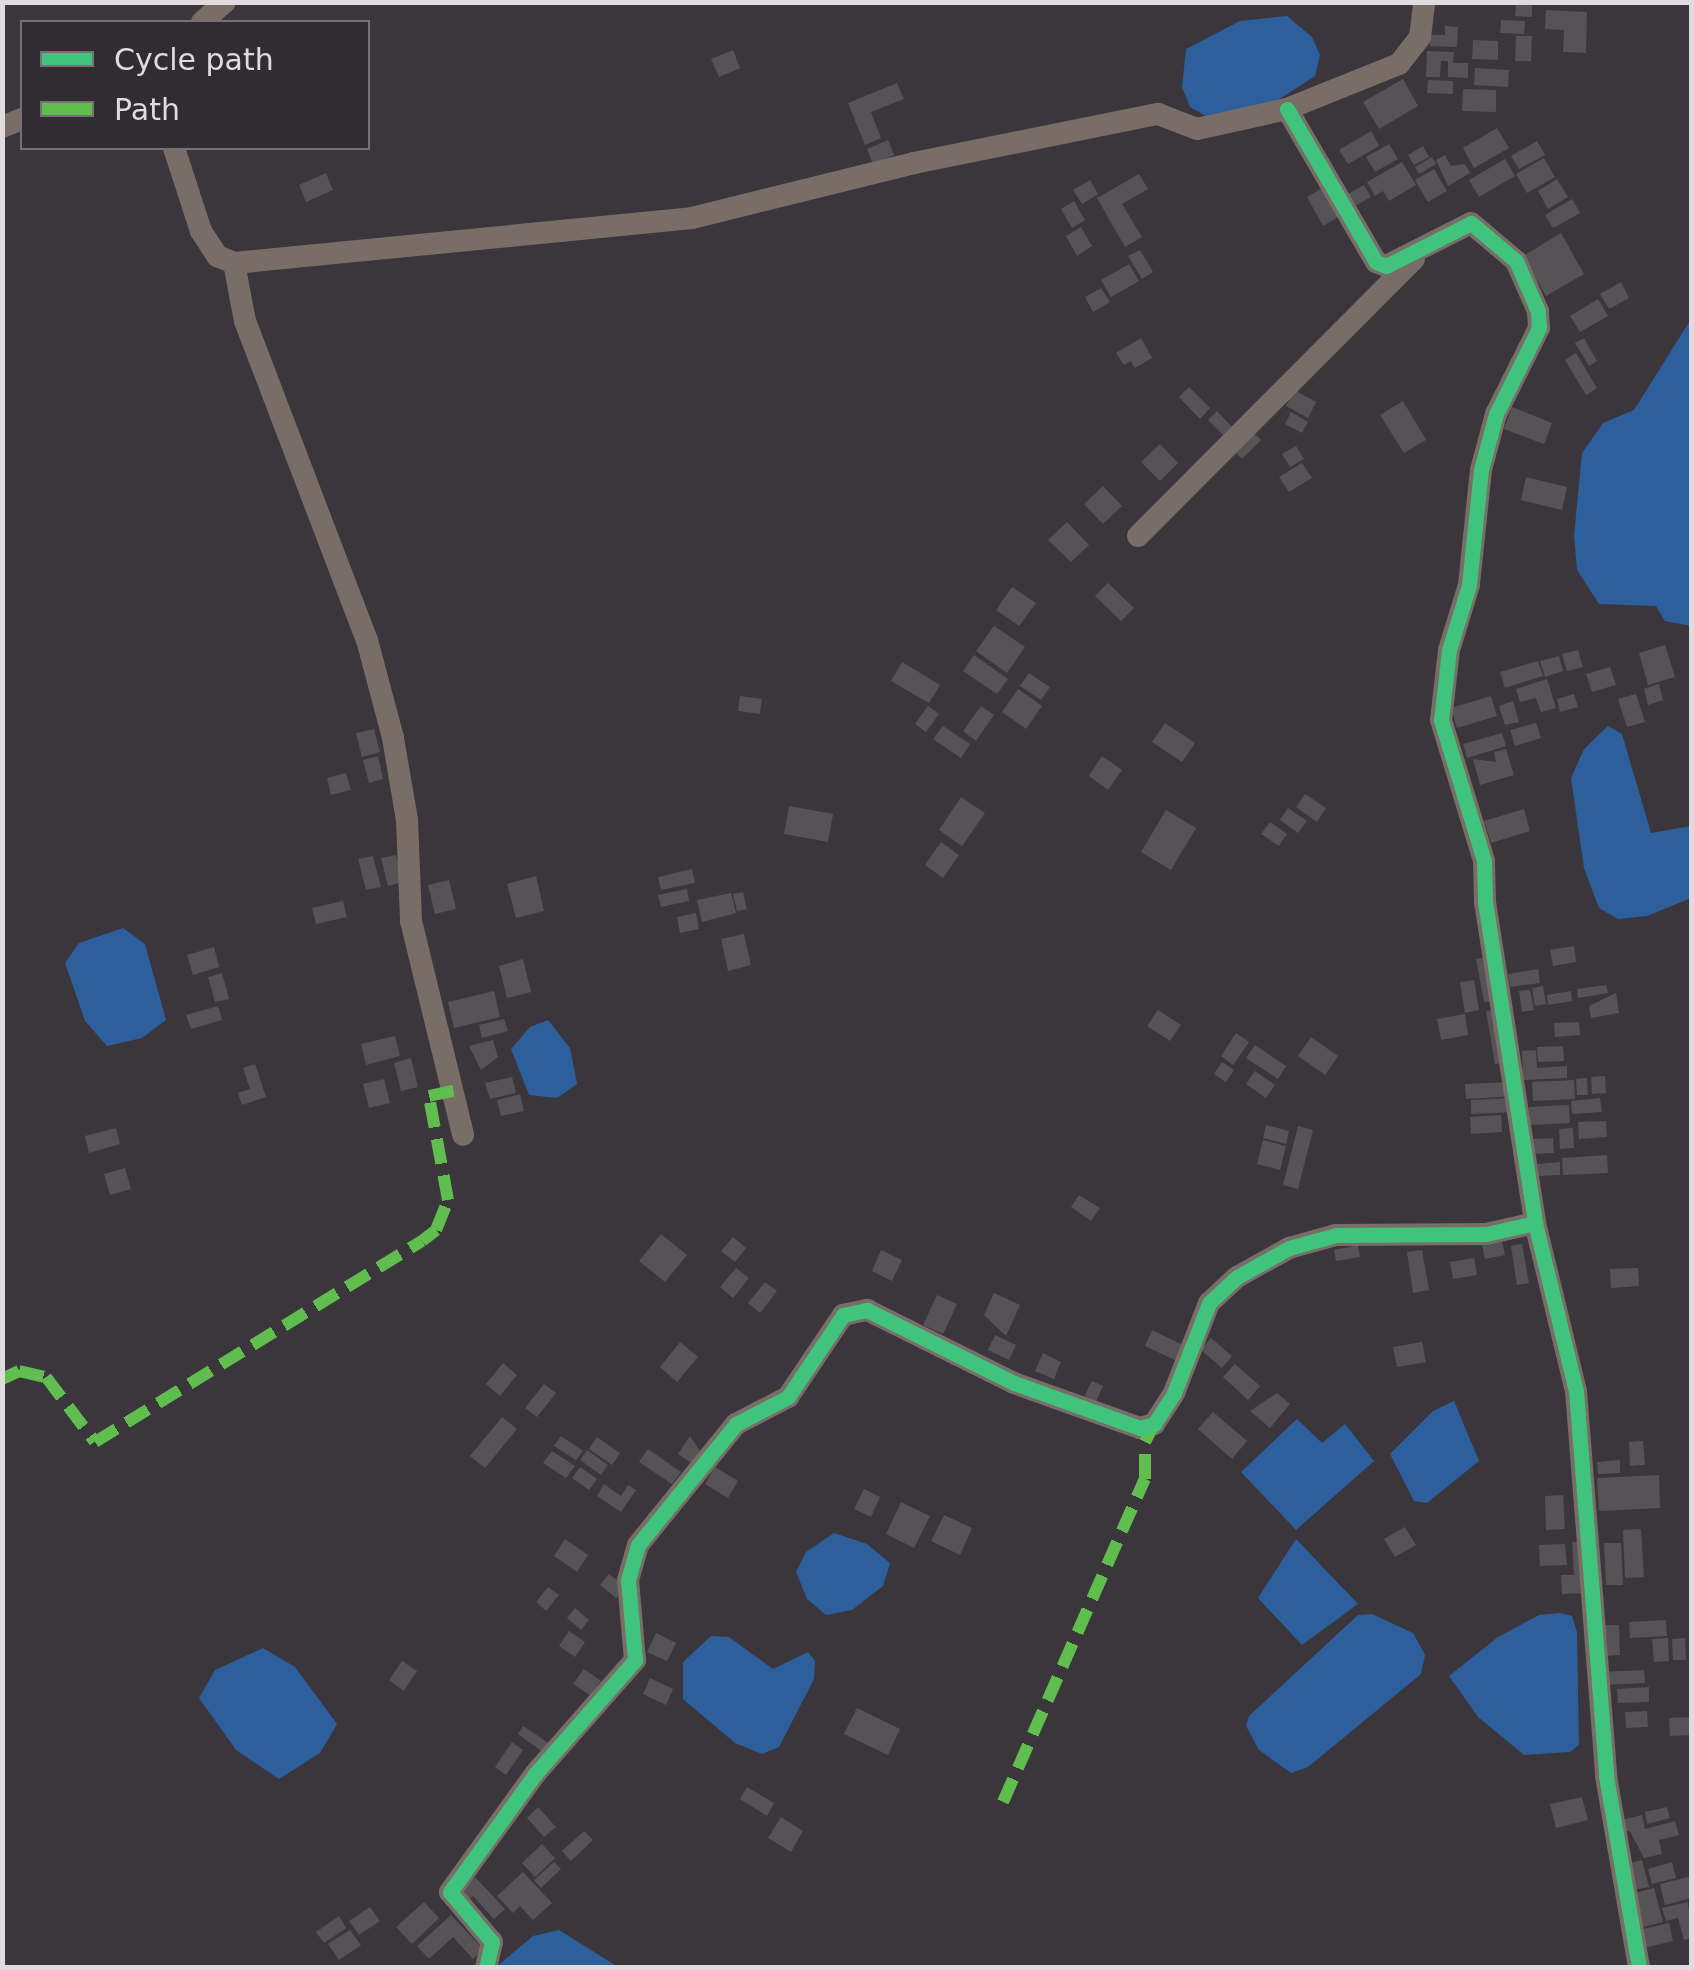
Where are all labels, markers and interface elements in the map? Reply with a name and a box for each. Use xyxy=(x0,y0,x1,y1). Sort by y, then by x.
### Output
legend xyxy=(20,20,370,150)
text: Cycle path xyxy=(114,42,274,77)
text: Path xyxy=(114,92,180,127)

